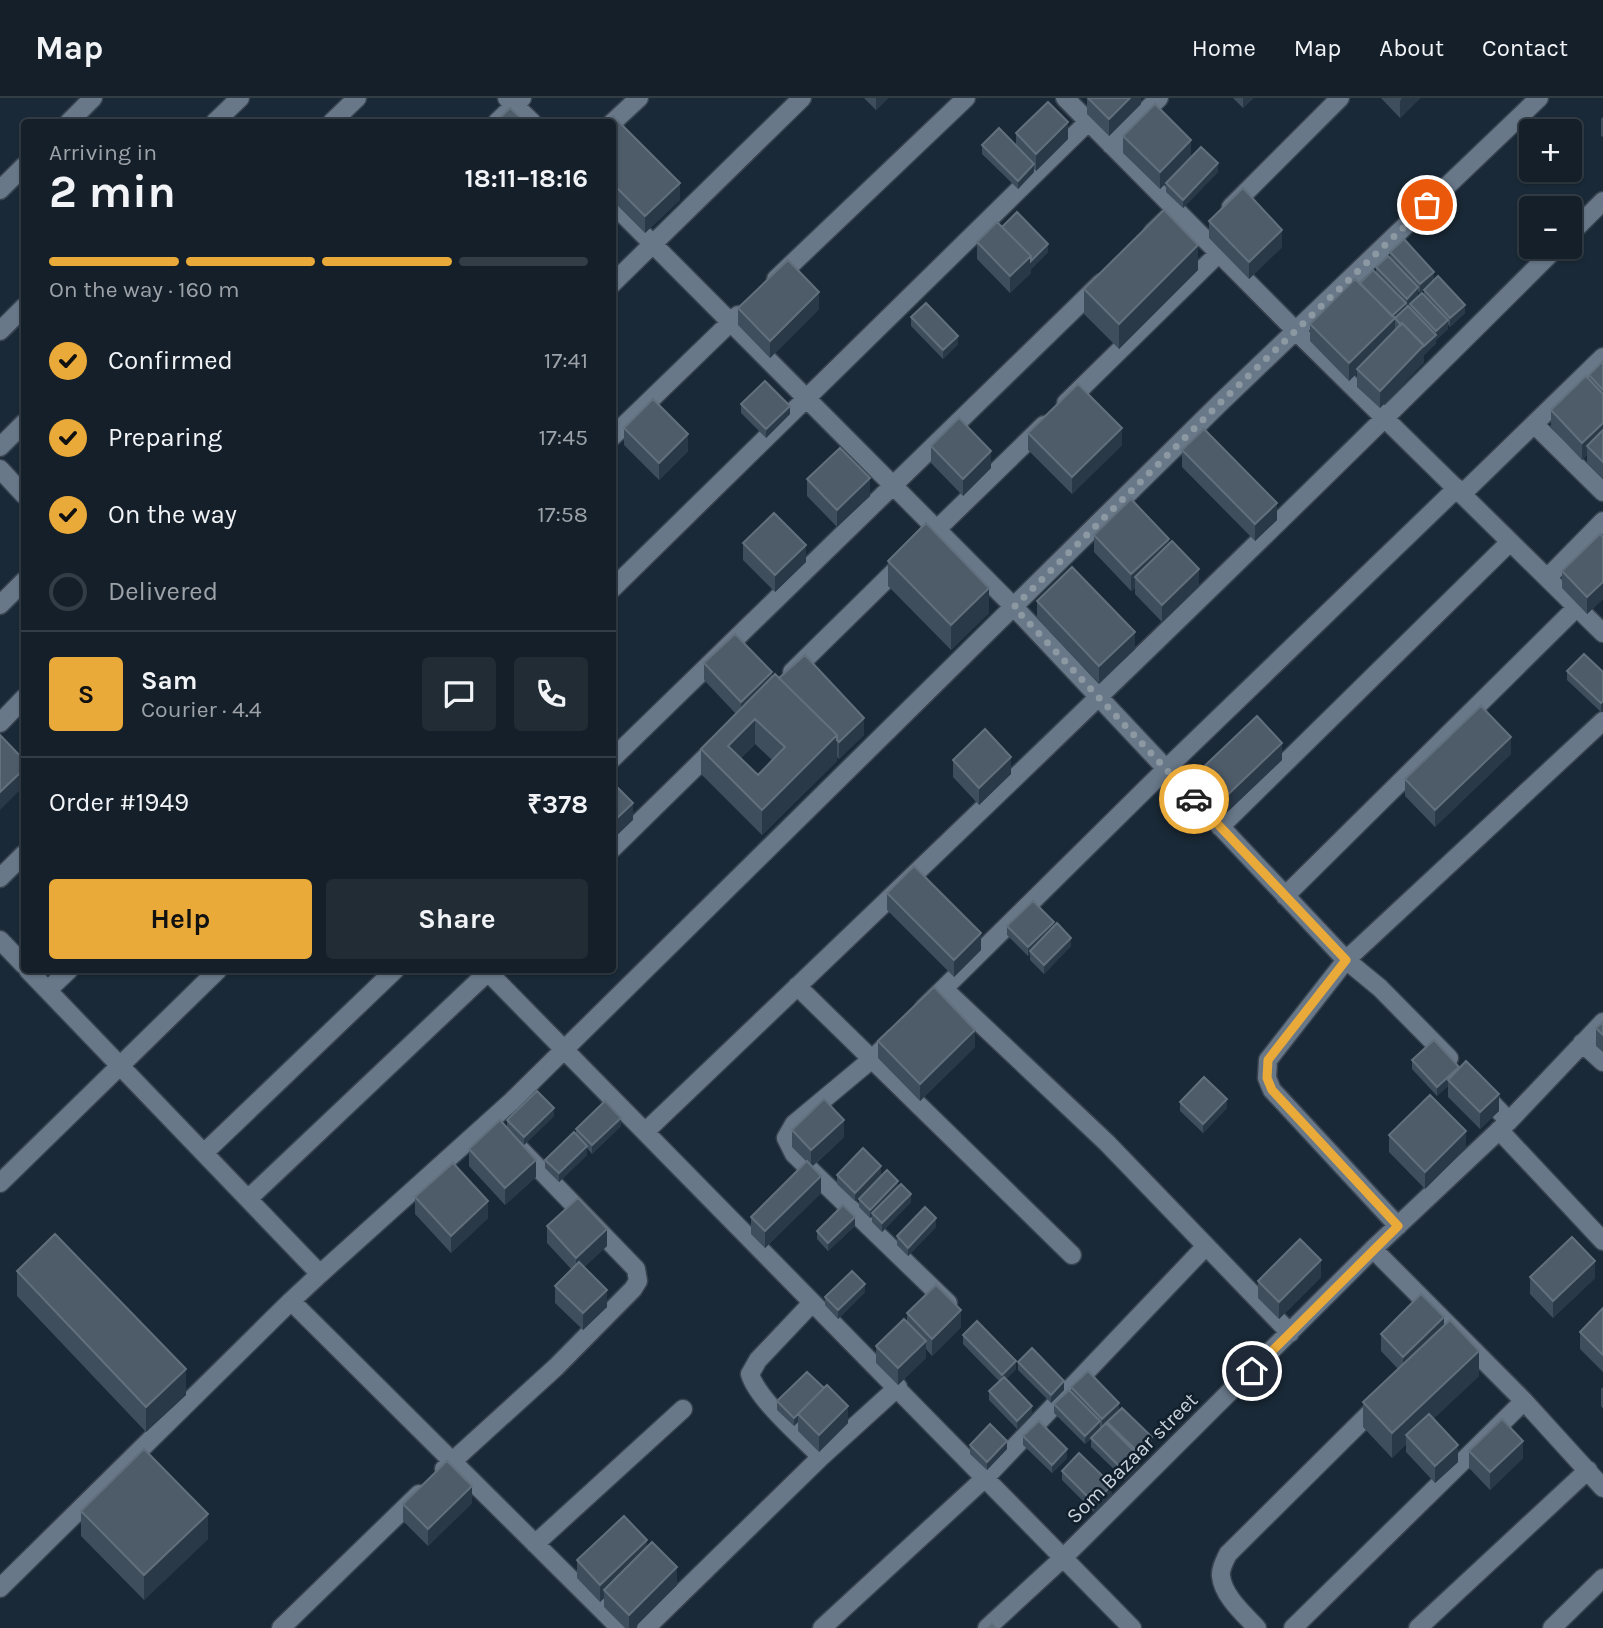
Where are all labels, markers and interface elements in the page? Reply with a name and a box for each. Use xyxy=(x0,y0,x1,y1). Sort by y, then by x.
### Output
text: Map xyxy=(35,29,103,67)
text: Home xyxy=(1192,34,1256,62)
text: Map xyxy=(1294,34,1341,62)
text: About xyxy=(1379,34,1444,62)
text: Contact xyxy=(1482,34,1568,62)
map controls xyxy=(1519,119,1582,259)
button: + xyxy=(1519,119,1582,182)
text: Arriving in xyxy=(49,139,157,166)
text: 18:11–18:16 xyxy=(465,163,588,194)
text: 2 min xyxy=(49,165,176,219)
pin xyxy=(1397,175,1457,235)
icon: bag xyxy=(1408,186,1446,224)
button: − xyxy=(1519,196,1582,259)
text: On the way · 160 m xyxy=(49,276,239,303)
icon: check xyxy=(49,342,87,380)
text: Confirmed xyxy=(108,345,233,376)
text: 17:41 xyxy=(544,347,588,374)
icon: check xyxy=(49,419,87,457)
text: Preparing xyxy=(108,422,222,453)
text: 17:45 xyxy=(538,424,588,451)
icon: check xyxy=(49,496,87,534)
text: On the way xyxy=(108,499,237,530)
text: 17:58 xyxy=(537,501,588,528)
text: Delivered xyxy=(108,576,218,607)
button: chat xyxy=(422,657,496,731)
button: phone xyxy=(514,657,588,731)
text: Sam xyxy=(141,665,197,696)
text: S xyxy=(78,679,94,710)
text: Courier · 4.4 xyxy=(141,696,262,723)
courier xyxy=(1159,764,1229,834)
icon: car xyxy=(1175,780,1213,818)
text: Order #1949 xyxy=(49,787,189,818)
text: ₹378 xyxy=(527,789,588,820)
button: Help xyxy=(49,879,312,959)
button: Share xyxy=(326,879,588,959)
pin xyxy=(1222,1341,1282,1401)
icon: home xyxy=(1233,1352,1271,1390)
street label: Som Bazaar street xyxy=(1062,1388,1202,1528)

